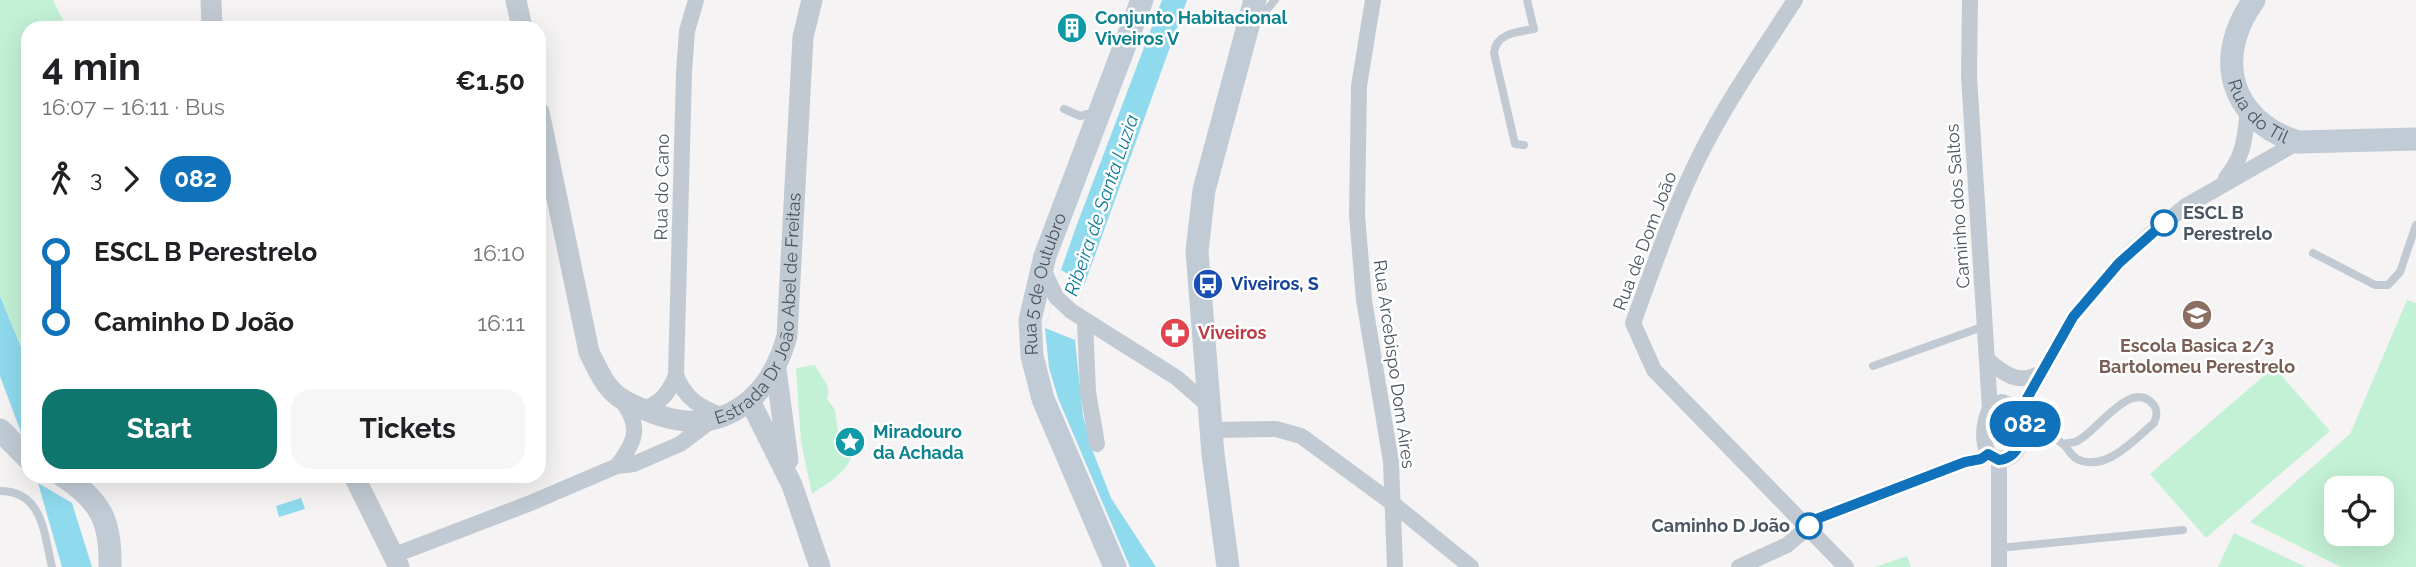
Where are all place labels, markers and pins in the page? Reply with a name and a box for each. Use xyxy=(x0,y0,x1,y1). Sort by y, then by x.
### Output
place label: Conjunto Habitacional Viveiros V xyxy=(1095,7,1287,49)
building icon: Conjunto Habitacional Viveiros V xyxy=(1055,11,1089,45)
place label: ESCL B Perestrelo xyxy=(2183,202,2273,244)
marker: ESCL B Perestrelo xyxy=(2151,210,2177,236)
bus stop icon: Viveiros, S xyxy=(1191,267,1225,301)
place label: Viveiros, S xyxy=(1231,273,1319,294)
school or university icon: Escola Basica 2/3 Bartolomeu Perestrelo xyxy=(2180,298,2214,332)
pharmacy icon: Viveiros xyxy=(1158,316,1192,350)
place label: Viveiros xyxy=(1198,322,1266,343)
place label: Escola Basica 2/3 Bartolomeu Perestrelo xyxy=(2099,335,2295,377)
place label: Miradouro da Achada xyxy=(873,421,964,463)
place icon: Miradouro da Achada xyxy=(833,425,867,459)
marker: Caminho D João xyxy=(1796,513,1822,539)
place label: Caminho D João xyxy=(1651,515,1790,536)

